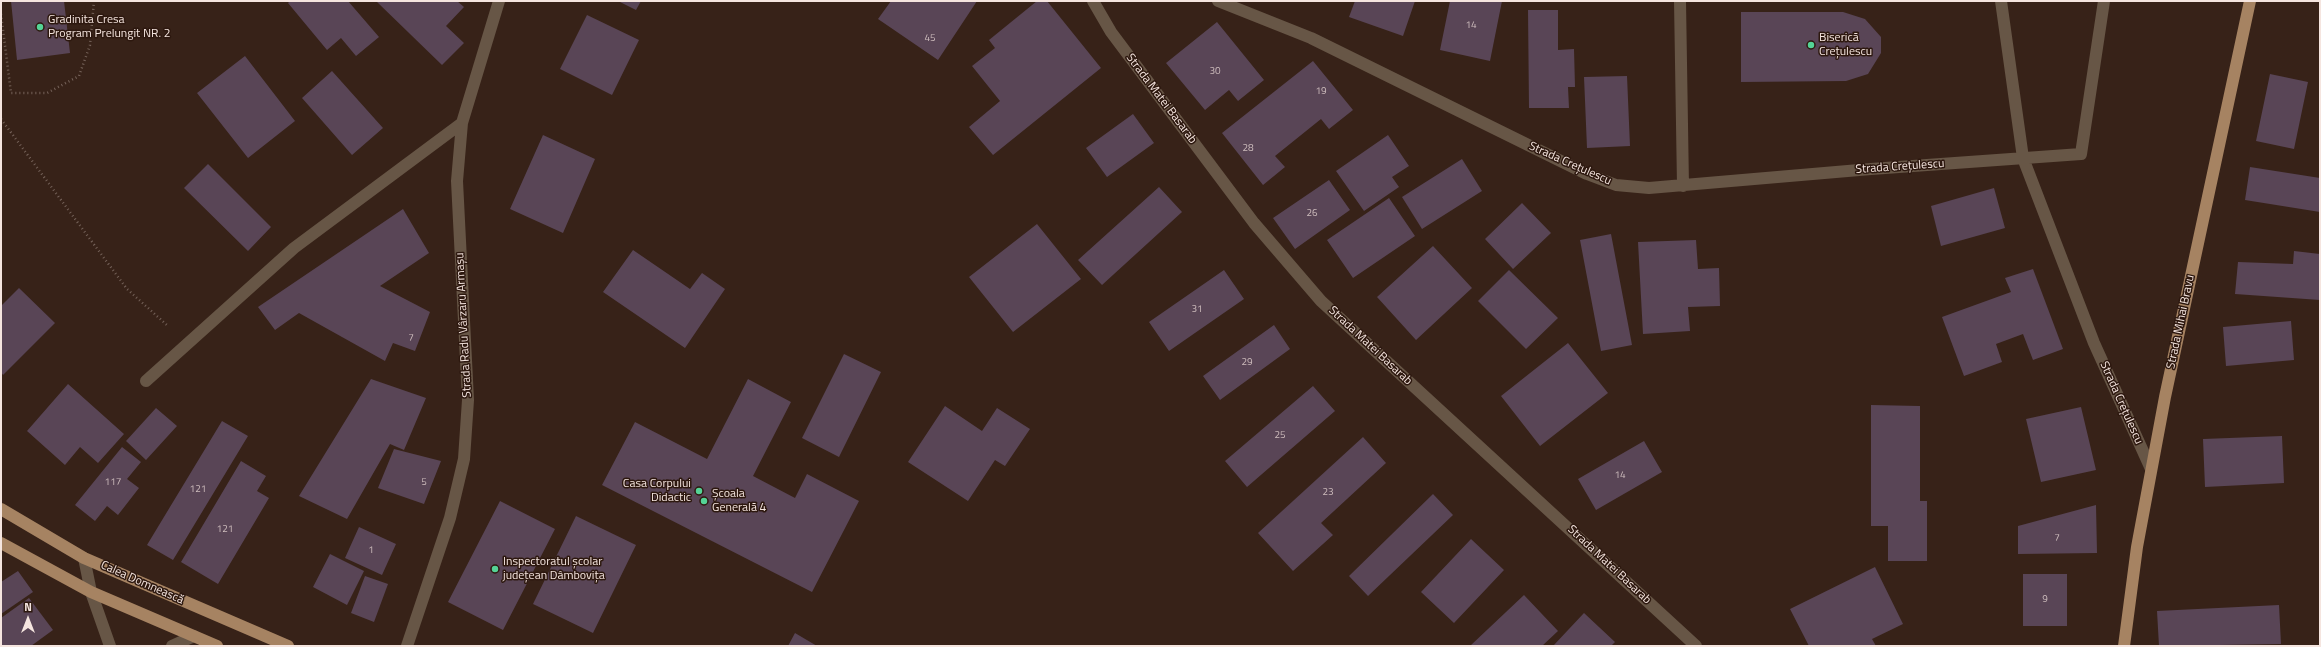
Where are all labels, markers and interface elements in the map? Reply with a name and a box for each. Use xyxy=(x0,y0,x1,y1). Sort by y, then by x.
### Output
place label: Gradinita Cresa Program Prelungit NR. 2 xyxy=(48,13,170,41)
house number: 14 xyxy=(1465,20,1477,32)
marker: Gradinita Cresa Program Prelungit NR. 2 xyxy=(35,22,45,32)
place label: Biserică Crețulescu xyxy=(1819,31,1872,59)
house number: 45 xyxy=(924,33,936,45)
marker: Biserică Crețulescu xyxy=(1806,40,1816,50)
street label: Strada Matei Basarab xyxy=(1122,51,1200,147)
house number: 30 xyxy=(1209,66,1221,78)
house number: 19 xyxy=(1315,86,1327,98)
street label: Strada Crețulescu xyxy=(1526,139,1614,189)
house number: 28 xyxy=(1242,143,1254,155)
street label: Strada Crețulescu xyxy=(1855,157,1945,177)
house number: 26 xyxy=(1306,208,1318,220)
street label: Strada Radu Vârzaru Armașu xyxy=(453,252,475,398)
street label: Strada Mihai Bravu xyxy=(2164,274,2198,370)
house number: 31 xyxy=(1191,304,1203,316)
street label: Strada Matei Basarab xyxy=(1325,304,1415,388)
house number: 7 xyxy=(408,333,414,345)
house number: 29 xyxy=(1241,357,1253,369)
street label: Strada Crețulescu xyxy=(2096,359,2146,447)
house number: 25 xyxy=(1274,430,1286,442)
house number: 14 xyxy=(1614,470,1626,482)
house number: 117 xyxy=(105,477,121,489)
house number: 5 xyxy=(421,477,427,489)
place label: Casa Corpului Didactic xyxy=(623,477,691,505)
house number: 121 xyxy=(190,484,206,496)
marker: Casa Corpului Didactic xyxy=(694,486,704,496)
place label: Școala Generală 4 xyxy=(712,487,766,515)
house number: 23 xyxy=(1322,487,1334,499)
marker: Școala Generală 4 xyxy=(699,496,709,506)
street label: Strada Matei Basarab xyxy=(1564,523,1654,607)
house number: 121 xyxy=(217,524,233,536)
house number: 7 xyxy=(2054,533,2060,545)
house number: 1 xyxy=(368,545,374,557)
place label: Inspectoratul școlar județean Dâmbovița xyxy=(503,555,605,583)
street label: Calea Domnească xyxy=(98,558,186,608)
marker: Inspectoratul școlar județean Dâmbovița xyxy=(490,564,500,574)
house number: 9 xyxy=(2042,594,2048,606)
north arrow xyxy=(8,599,48,639)
text: N xyxy=(24,599,32,615)

